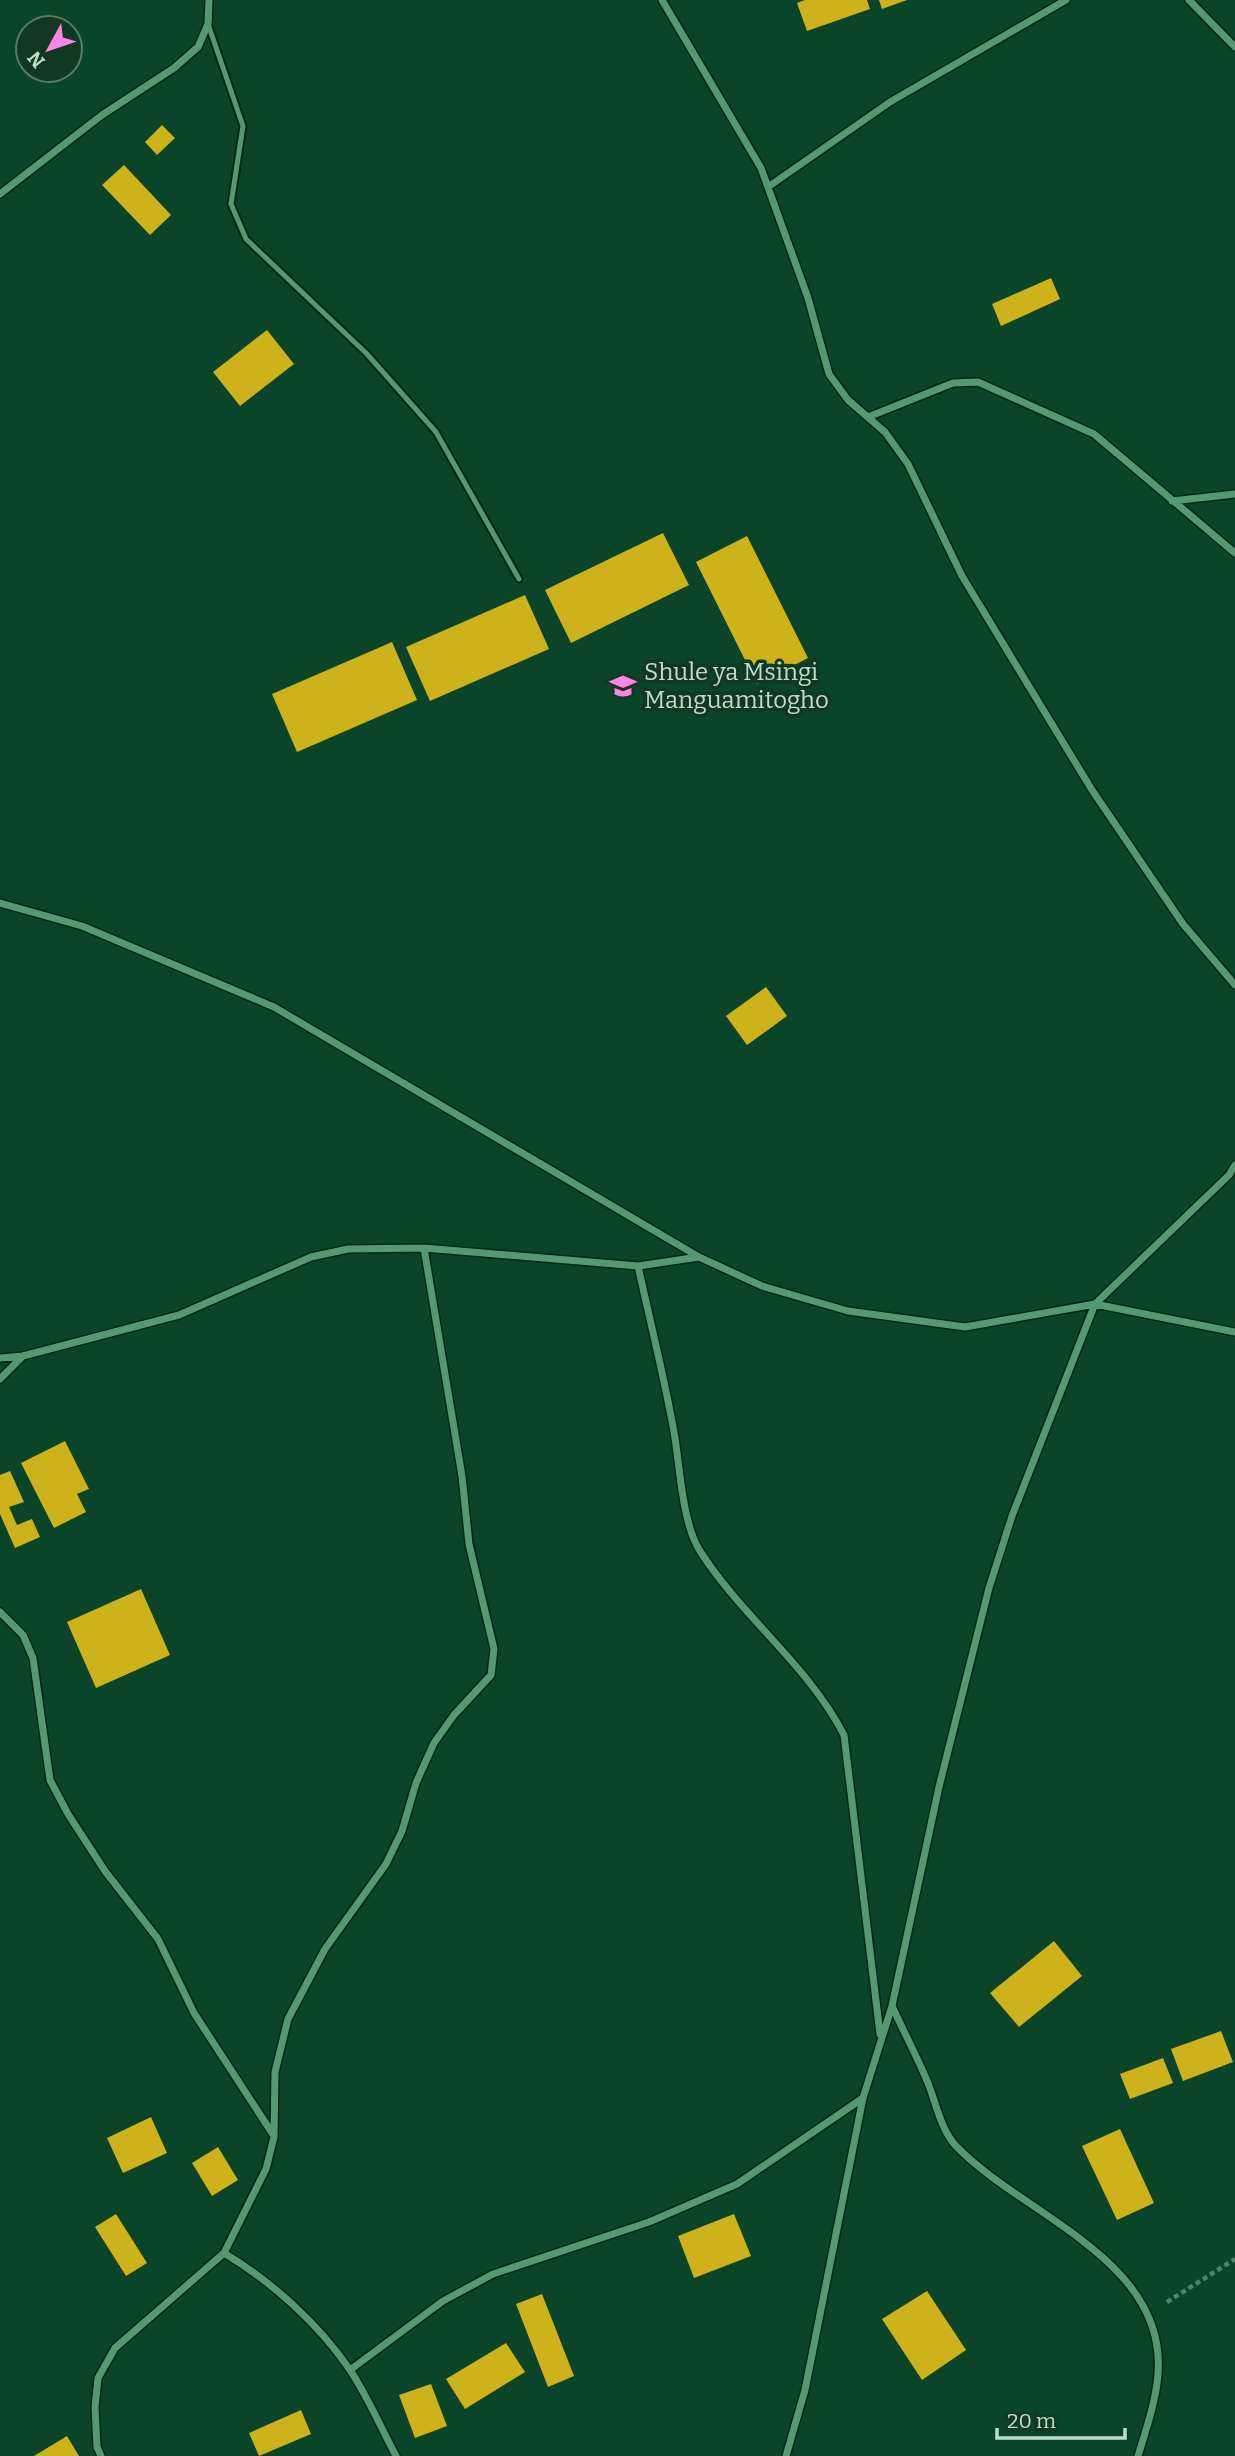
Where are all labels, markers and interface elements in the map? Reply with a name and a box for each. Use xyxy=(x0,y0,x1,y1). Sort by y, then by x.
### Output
north arrow xyxy=(14,14,84,84)
text: N xyxy=(23,46,50,73)
place label: Shule ya Msingi Manguamitogho xyxy=(644,658,829,714)
school or university icon: Shule ya Msingi Manguamitogho xyxy=(608,671,638,701)
scale bar xyxy=(997,2396,1125,2440)
text: 20 m xyxy=(1007,2408,1056,2434)

